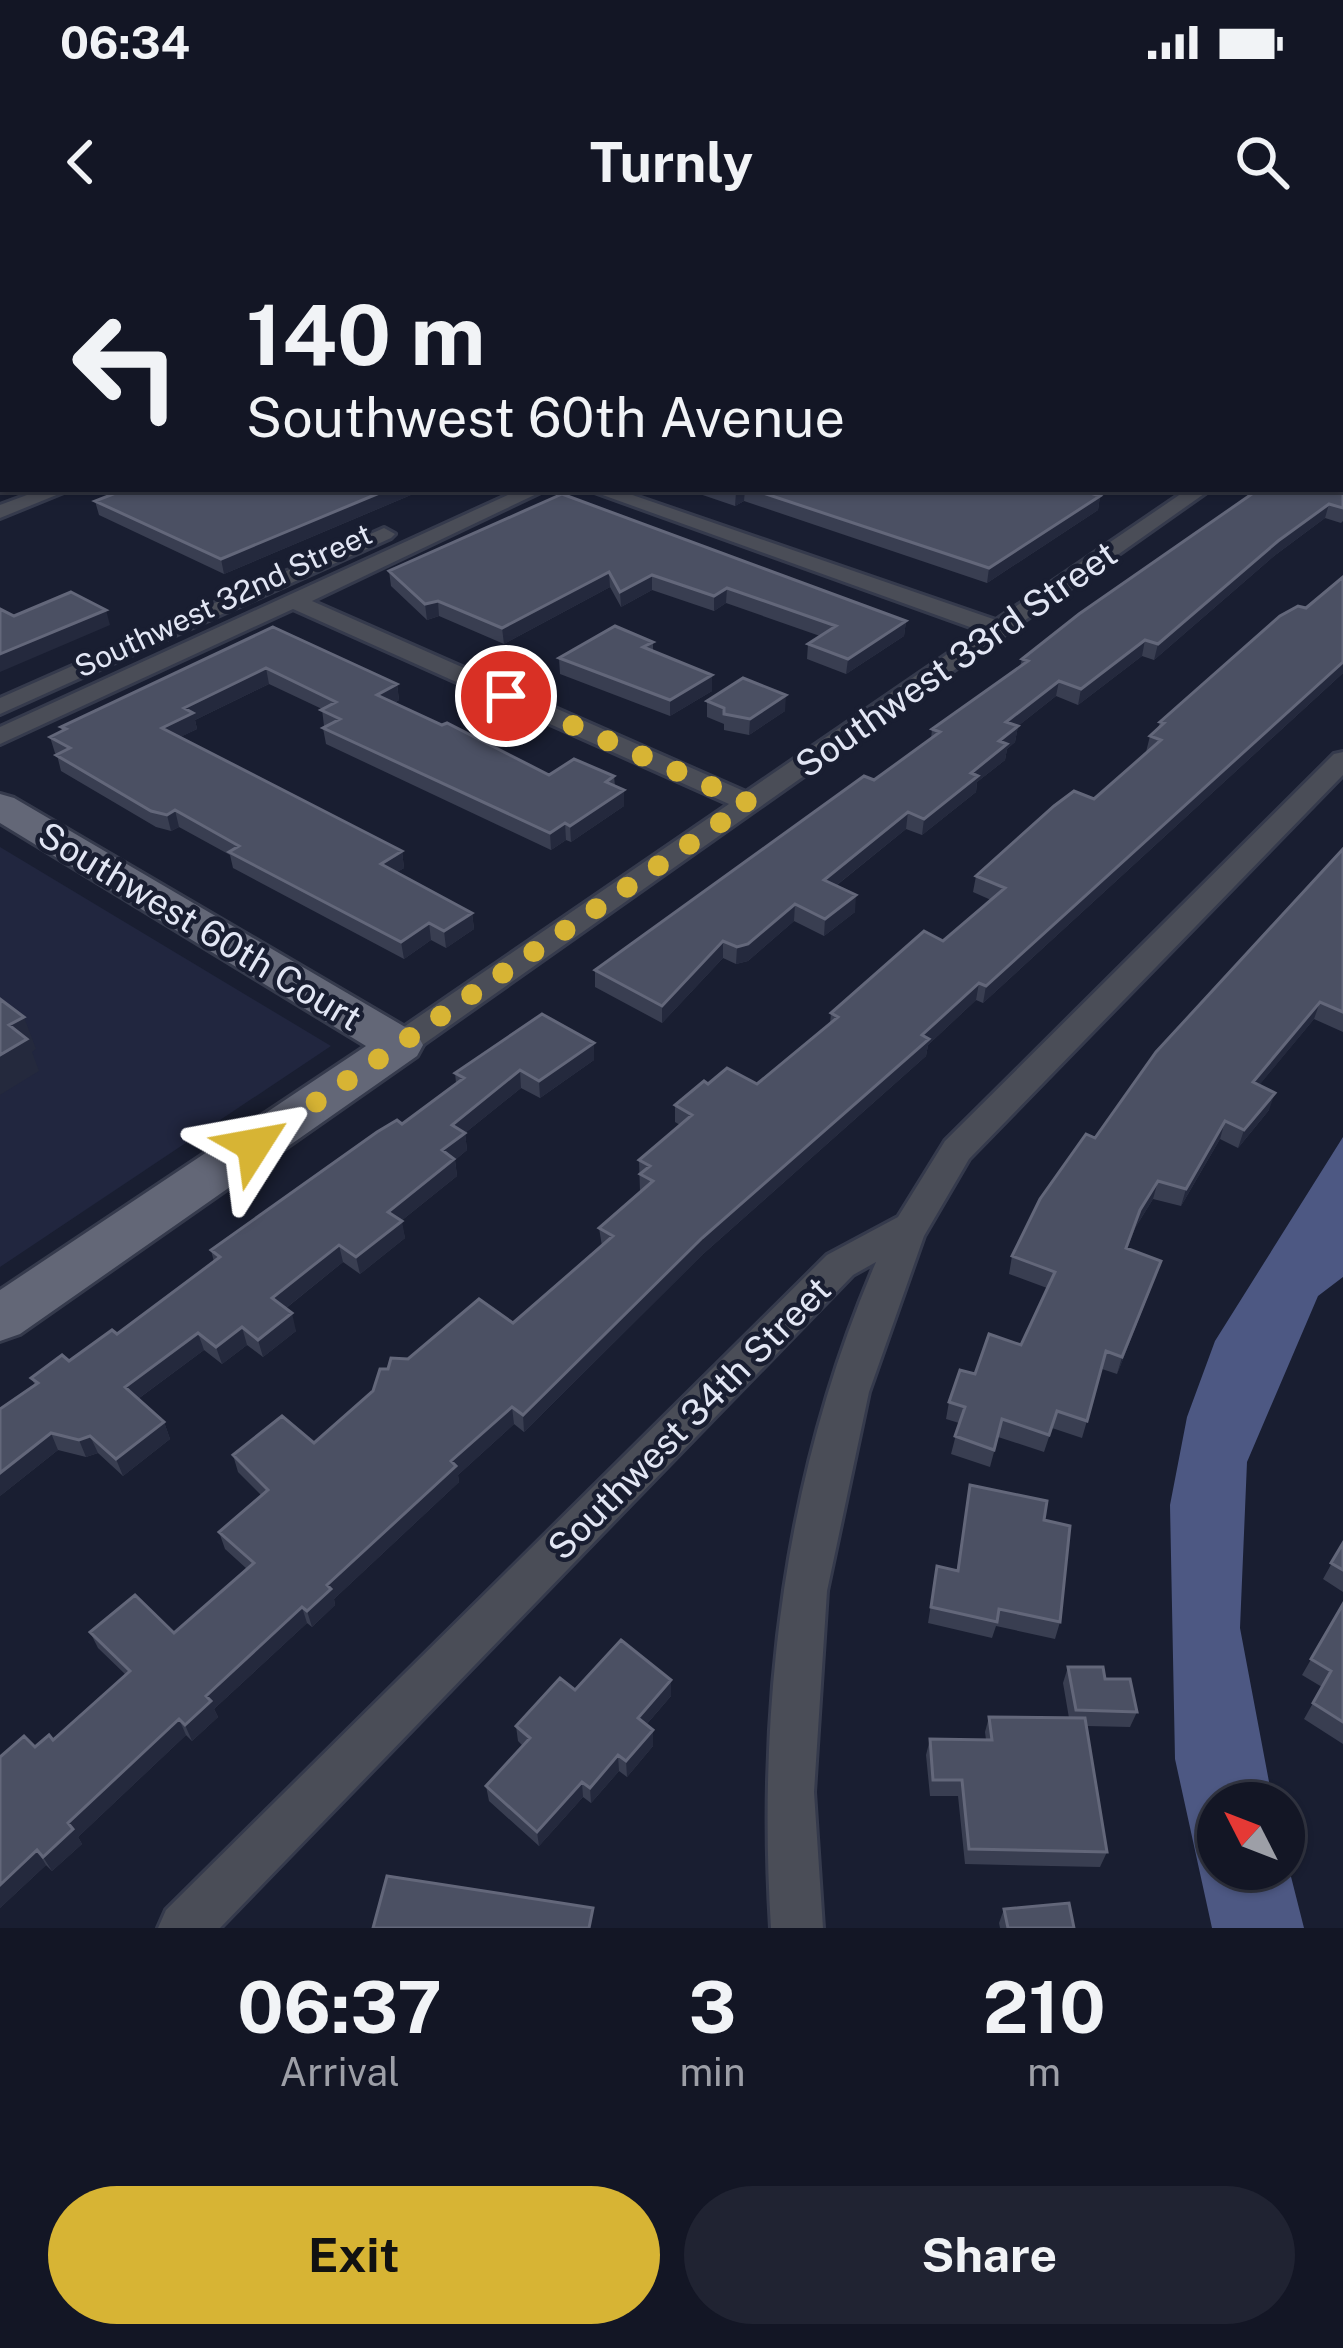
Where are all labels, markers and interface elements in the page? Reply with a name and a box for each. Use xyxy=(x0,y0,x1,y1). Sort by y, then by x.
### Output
text: 06:34 xyxy=(60,16,190,69)
icon: back xyxy=(48,129,114,195)
icon: search xyxy=(1229,129,1295,195)
text: Turnly xyxy=(590,131,753,194)
text: 140 m xyxy=(246,285,485,384)
icon: left xyxy=(48,288,204,444)
text: Southwest 60th Avenue xyxy=(246,386,845,449)
street label: Southwest 32nd Street xyxy=(69,515,377,685)
street label: Southwest 33rd Street xyxy=(787,532,1125,786)
pin xyxy=(455,645,557,747)
icon: arrive xyxy=(473,663,539,729)
street label: Southwest 60th Court xyxy=(31,813,369,1039)
position arrow xyxy=(191,1082,317,1208)
street label: Southwest 34th Street xyxy=(539,1268,839,1568)
north arrow xyxy=(1197,1782,1305,1890)
map controls xyxy=(1197,1782,1305,1890)
text: 06:37 xyxy=(237,1965,442,2049)
text: 3 xyxy=(689,1965,736,2049)
text: 210 xyxy=(983,1965,1106,2049)
text: Arrival xyxy=(279,2049,400,2095)
text: min xyxy=(679,2049,746,2095)
text: m xyxy=(1027,2049,1061,2095)
button: Exit xyxy=(48,2186,660,2324)
button: Share xyxy=(684,2186,1295,2324)

